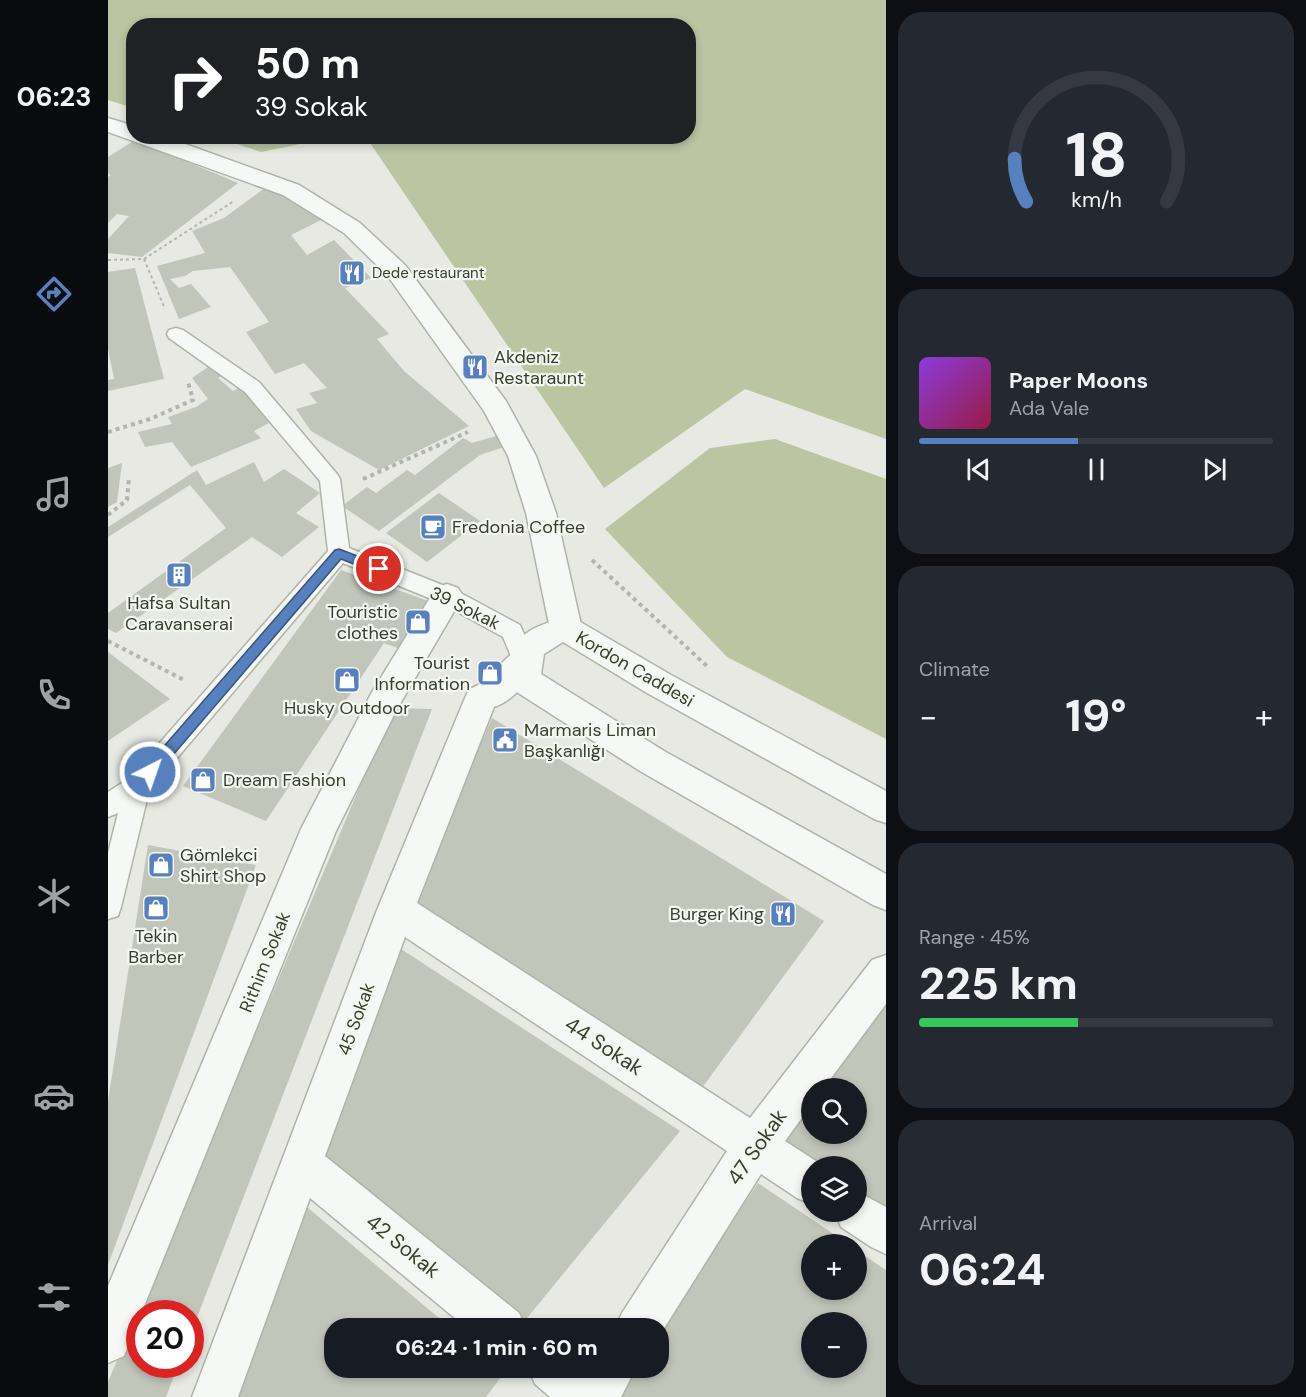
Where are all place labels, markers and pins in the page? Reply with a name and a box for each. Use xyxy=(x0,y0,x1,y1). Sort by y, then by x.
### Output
restaurant icon: Dede restaurant xyxy=(337,258,367,288)
place label: Dede restaurant xyxy=(372,263,485,283)
place label: Akdeniz Restaraunt xyxy=(494,345,584,390)
restaurant icon: Akdeniz Restaraunt xyxy=(460,352,490,382)
cafe icon: Fredonia Coffee xyxy=(418,512,448,542)
place label: Fredonia Coffee xyxy=(452,515,585,539)
pin xyxy=(353,543,404,594)
building icon: Hafsa Sultan Caravanserai xyxy=(164,560,194,590)
place label: Hafsa Sultan Caravanserai xyxy=(125,591,233,636)
place label: Touristic clothes xyxy=(327,600,398,645)
shop icon: Touristic clothes xyxy=(403,607,433,637)
place label: Tourist Information xyxy=(374,651,470,696)
shop icon: Tourist Information xyxy=(475,658,505,688)
shop icon: Husky Outdoor xyxy=(332,665,362,695)
place label: Husky Outdoor xyxy=(284,696,410,720)
place label: Marmaris Liman Başkanlığı xyxy=(524,718,656,763)
public building icon: Marmaris Liman Başkanlığı xyxy=(490,725,520,755)
shop icon: Dream Fashion xyxy=(188,765,218,795)
place label: Dream Fashion xyxy=(223,768,346,792)
place label: Gömlekci Shirt Shop xyxy=(180,843,266,888)
shop icon: Gömlekci Shirt Shop xyxy=(146,850,176,880)
shop icon: Tekin Barber xyxy=(141,893,171,923)
restaurant icon: Burger King xyxy=(768,899,798,929)
place label: Burger King xyxy=(670,902,764,926)
place label: Tekin Barber xyxy=(128,924,184,969)

